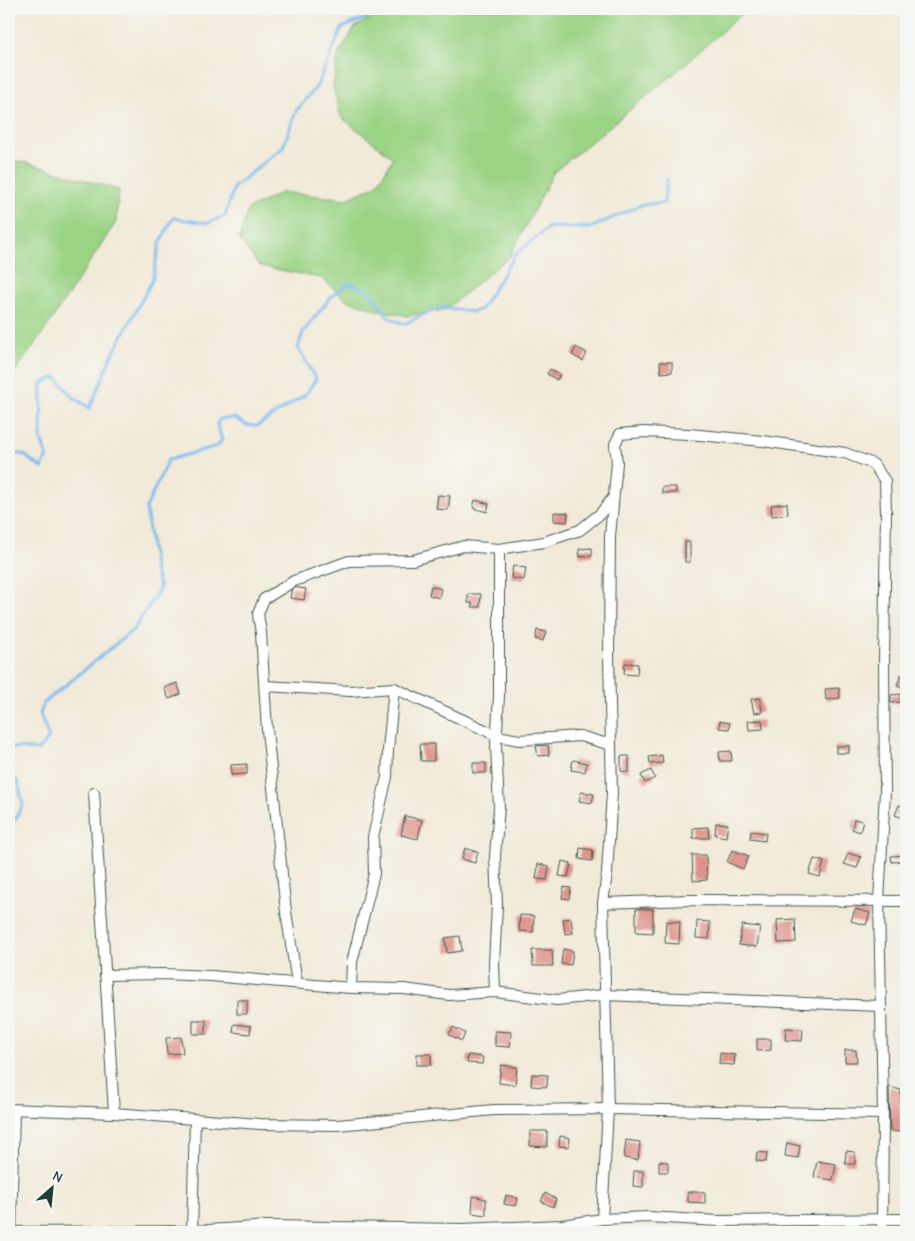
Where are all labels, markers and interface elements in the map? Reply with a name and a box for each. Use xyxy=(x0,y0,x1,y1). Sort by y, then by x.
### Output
north arrow xyxy=(28,1164,78,1214)
text: N xyxy=(50,1167,66,1187)

